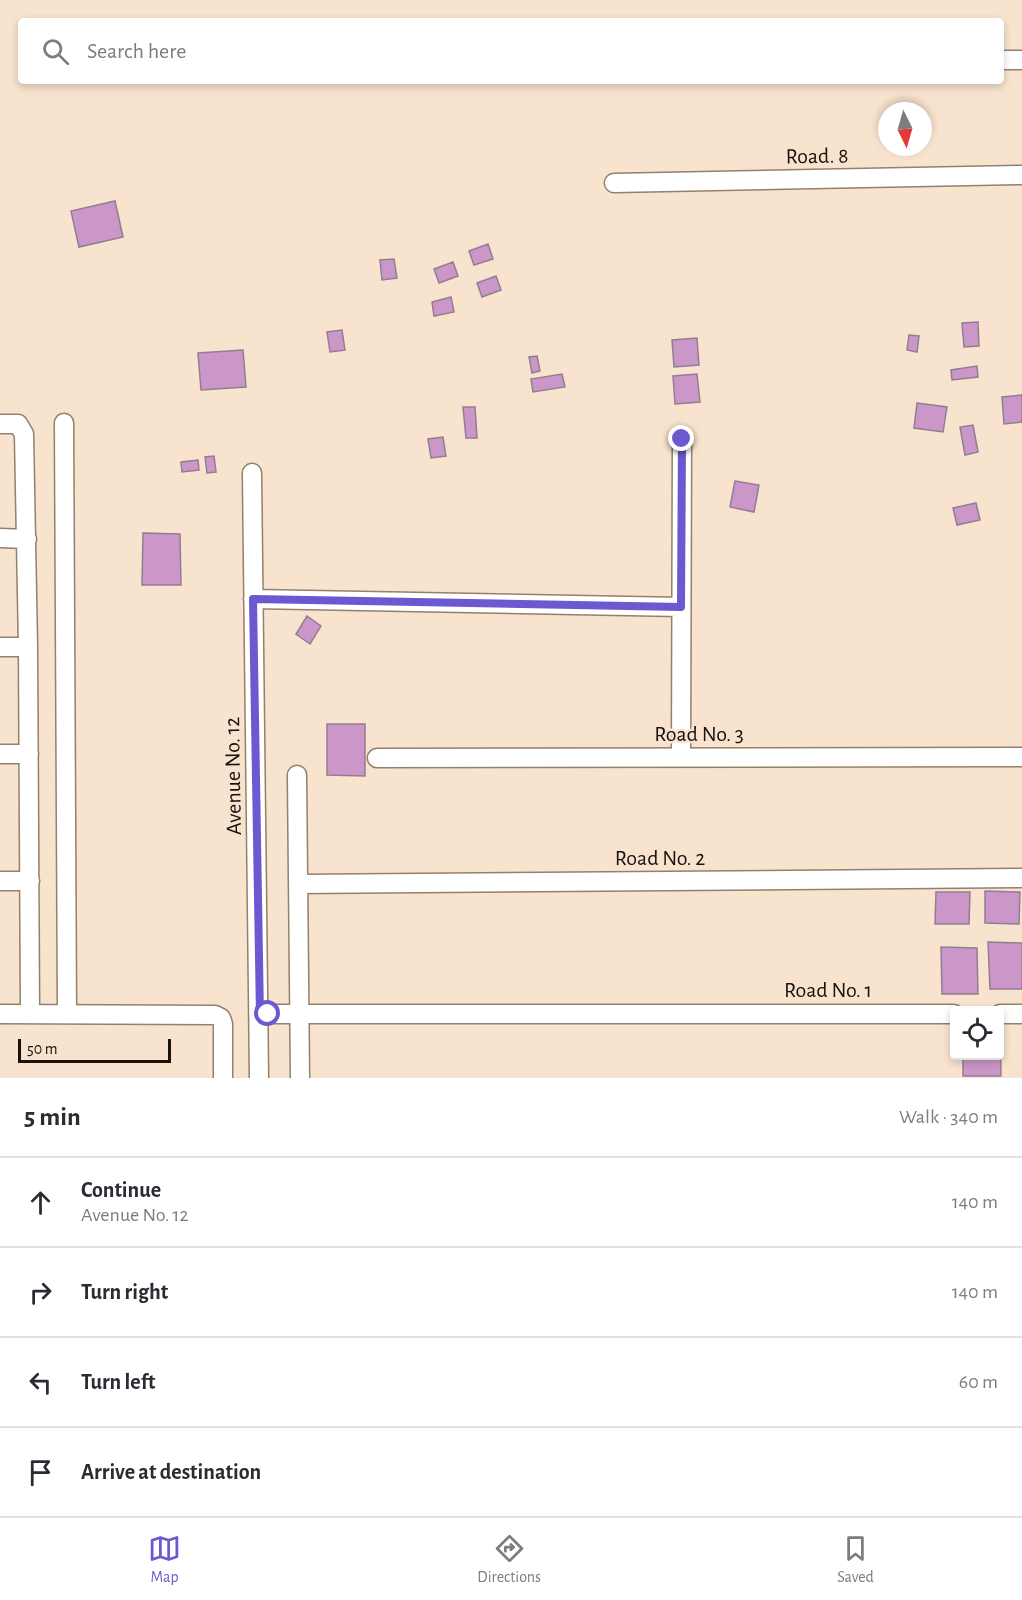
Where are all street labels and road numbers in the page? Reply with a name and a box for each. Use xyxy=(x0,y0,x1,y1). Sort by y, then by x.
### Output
street label: Road. 8 xyxy=(785,144,849,168)
street label: Avenue No. 12 xyxy=(221,717,245,835)
street label: Road No. 3 xyxy=(654,723,744,745)
street label: Road No. 2 xyxy=(615,847,705,869)
street label: Road No. 1 xyxy=(784,979,872,1001)

